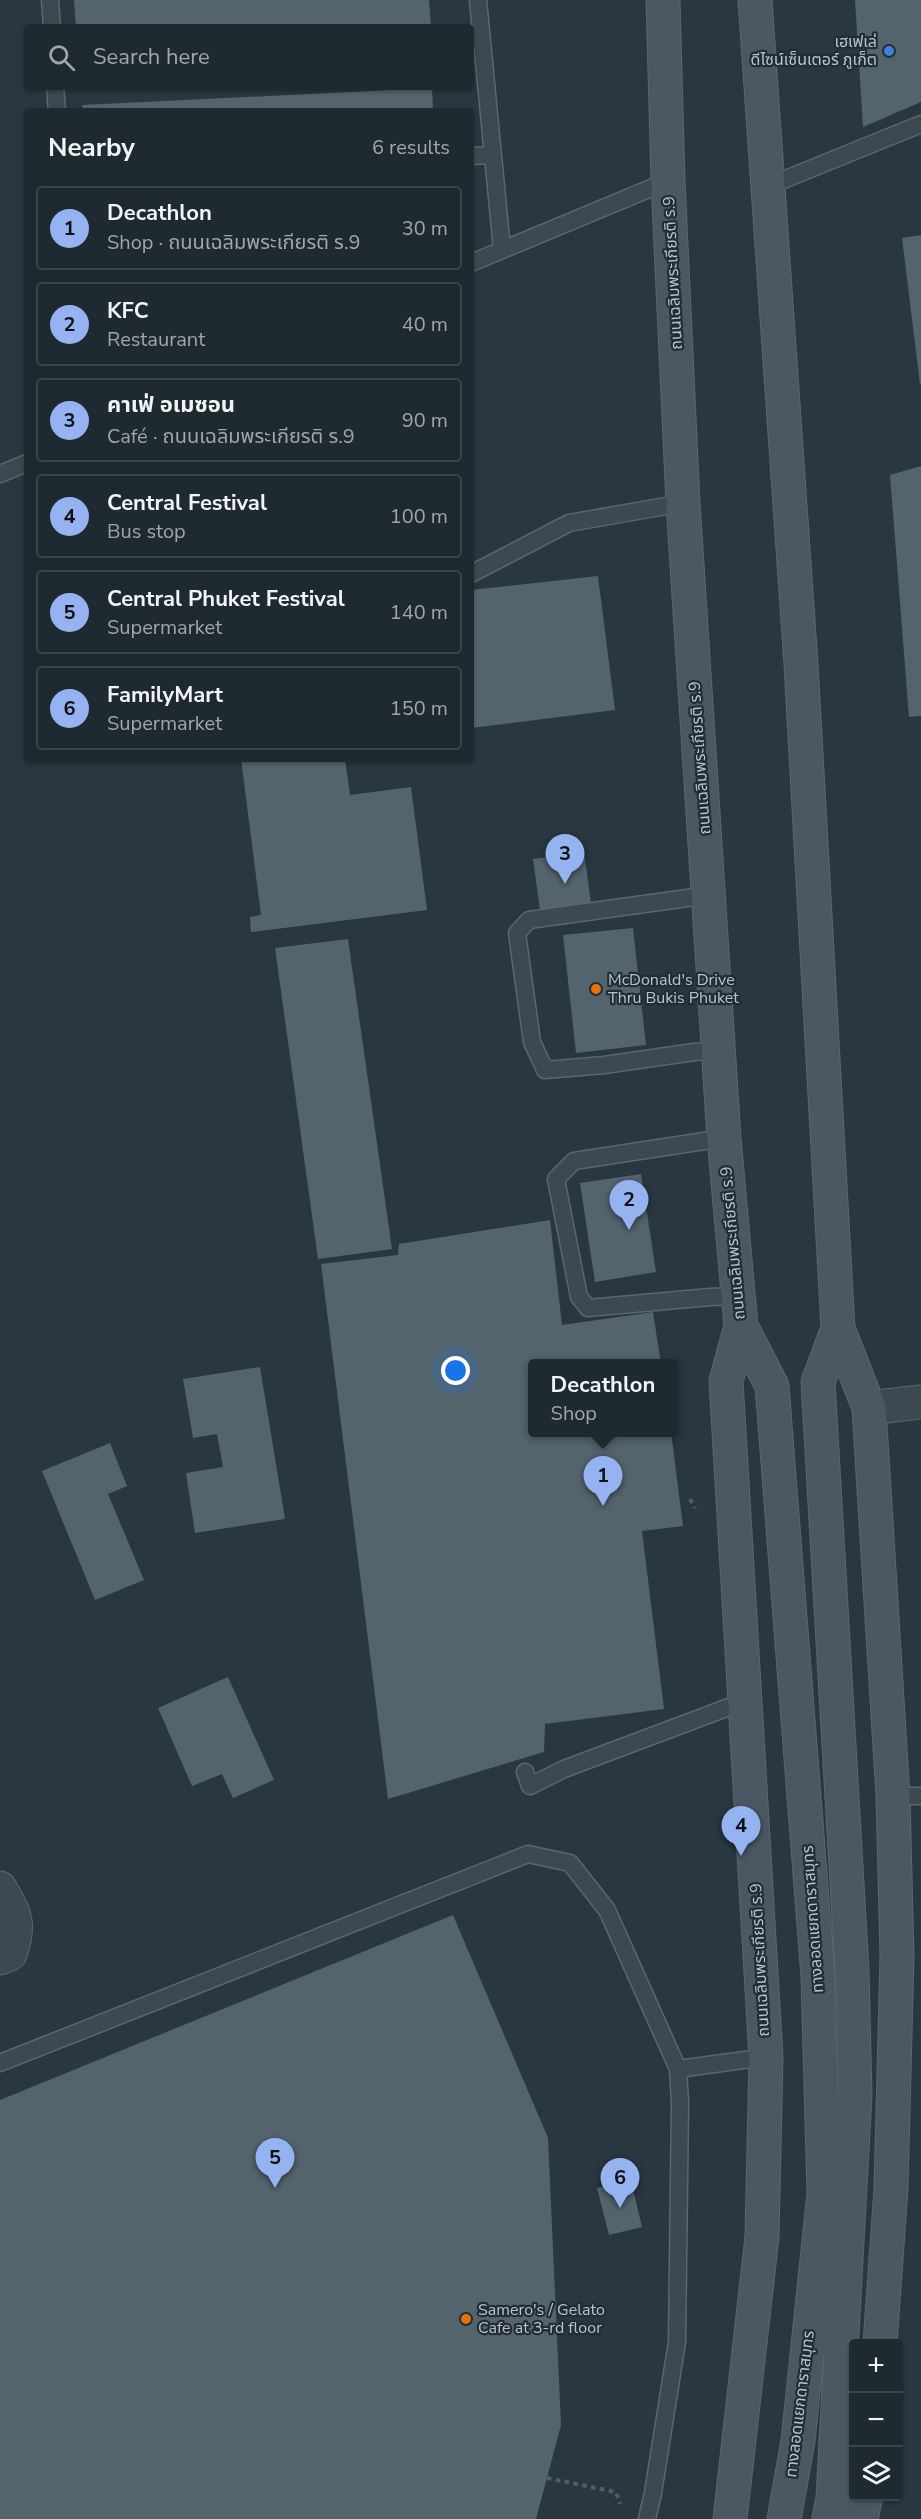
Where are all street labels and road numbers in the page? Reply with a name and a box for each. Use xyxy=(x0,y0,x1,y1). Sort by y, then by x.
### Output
street label: ถนนเฉลิมพระเกียรติ ร.9 xyxy=(658,196,688,350)
street label: ถนนเฉลิมพระเกียรติ ร.9 xyxy=(684,681,716,835)
street label: ถนนเฉลิมพระเกียรติ ร.9 xyxy=(715,1165,751,1321)
street label: ทางลอดแยกดาราสมุทร xyxy=(797,1844,829,1994)
street label: ถนนเฉลิมพระเกียรติ ร.9 xyxy=(745,1883,775,2037)
street label: ทางลอดแยกดาราสมุทร xyxy=(780,2329,820,2479)

